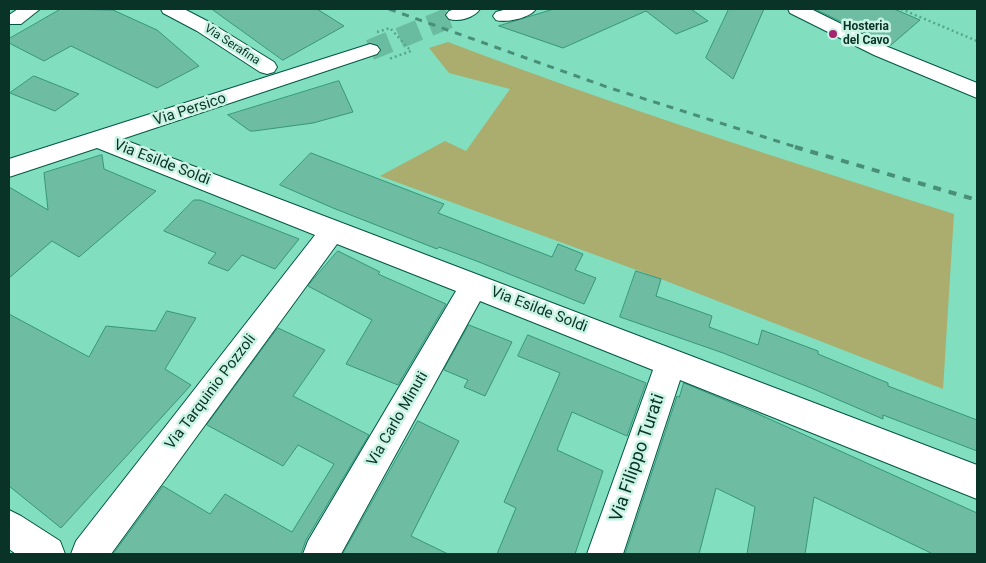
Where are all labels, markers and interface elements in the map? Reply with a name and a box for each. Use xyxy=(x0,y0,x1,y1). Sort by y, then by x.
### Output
place label: Hosteria del Cavo xyxy=(843,20,889,48)
street label: Via Serafina xyxy=(201,22,263,68)
marker: Hosteria del Cavo xyxy=(827,28,839,40)
street label: Via Persico xyxy=(151,90,229,130)
street label: Via Esilde Soldi xyxy=(111,136,213,190)
street label: Via Esilde Soldi xyxy=(488,283,590,337)
street label: Via Tarquinio Pozzoli xyxy=(162,331,260,453)
street label: Via Carlo Minuti xyxy=(364,369,432,469)
street label: Via Filippo Turati xyxy=(606,391,670,525)

